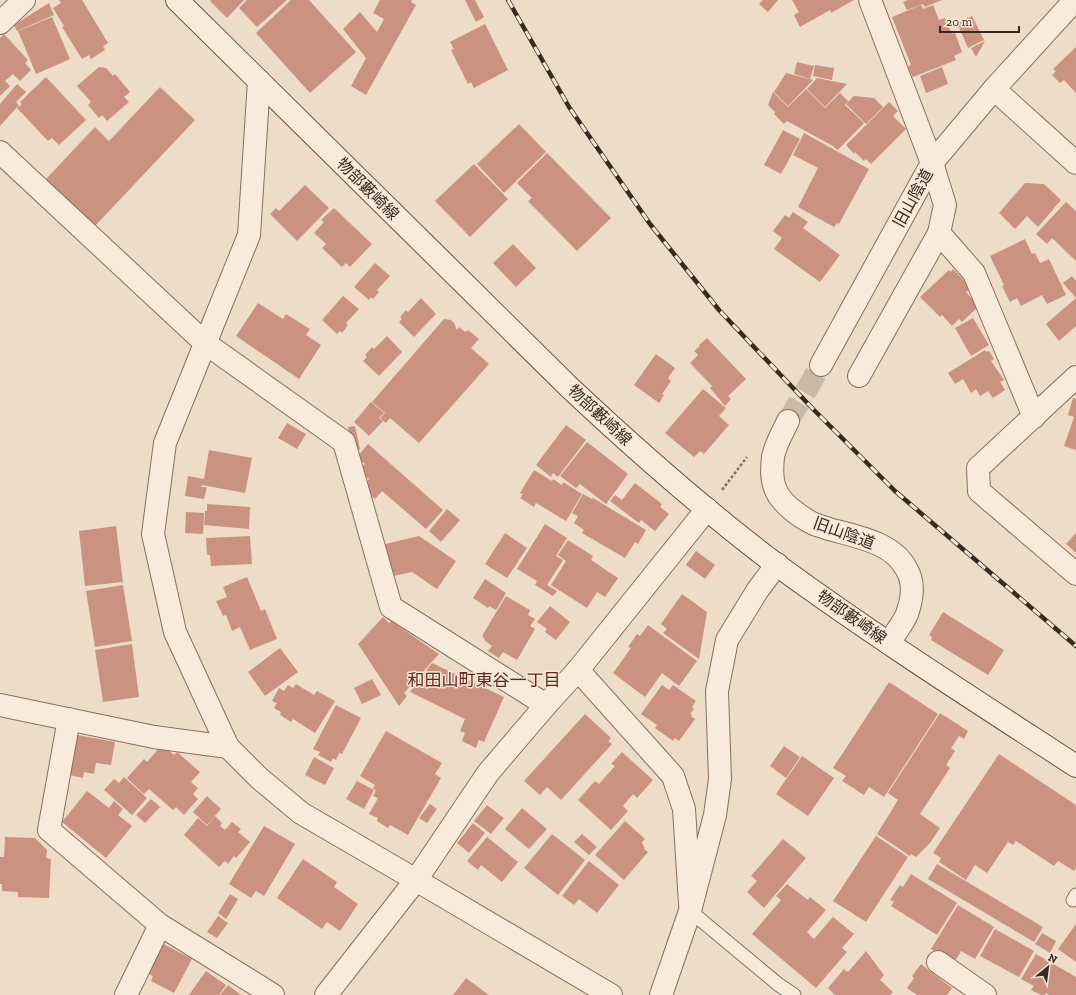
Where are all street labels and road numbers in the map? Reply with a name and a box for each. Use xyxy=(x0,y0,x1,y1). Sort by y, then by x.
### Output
street label: 物部藪崎線 xyxy=(333,154,403,224)
street label: 旧山陰道 xyxy=(889,165,937,231)
street label: 物部藪崎線 xyxy=(564,381,636,449)
street label: 旧山陰道 xyxy=(811,513,877,553)
street label: 物部藪崎線 xyxy=(814,586,890,648)

